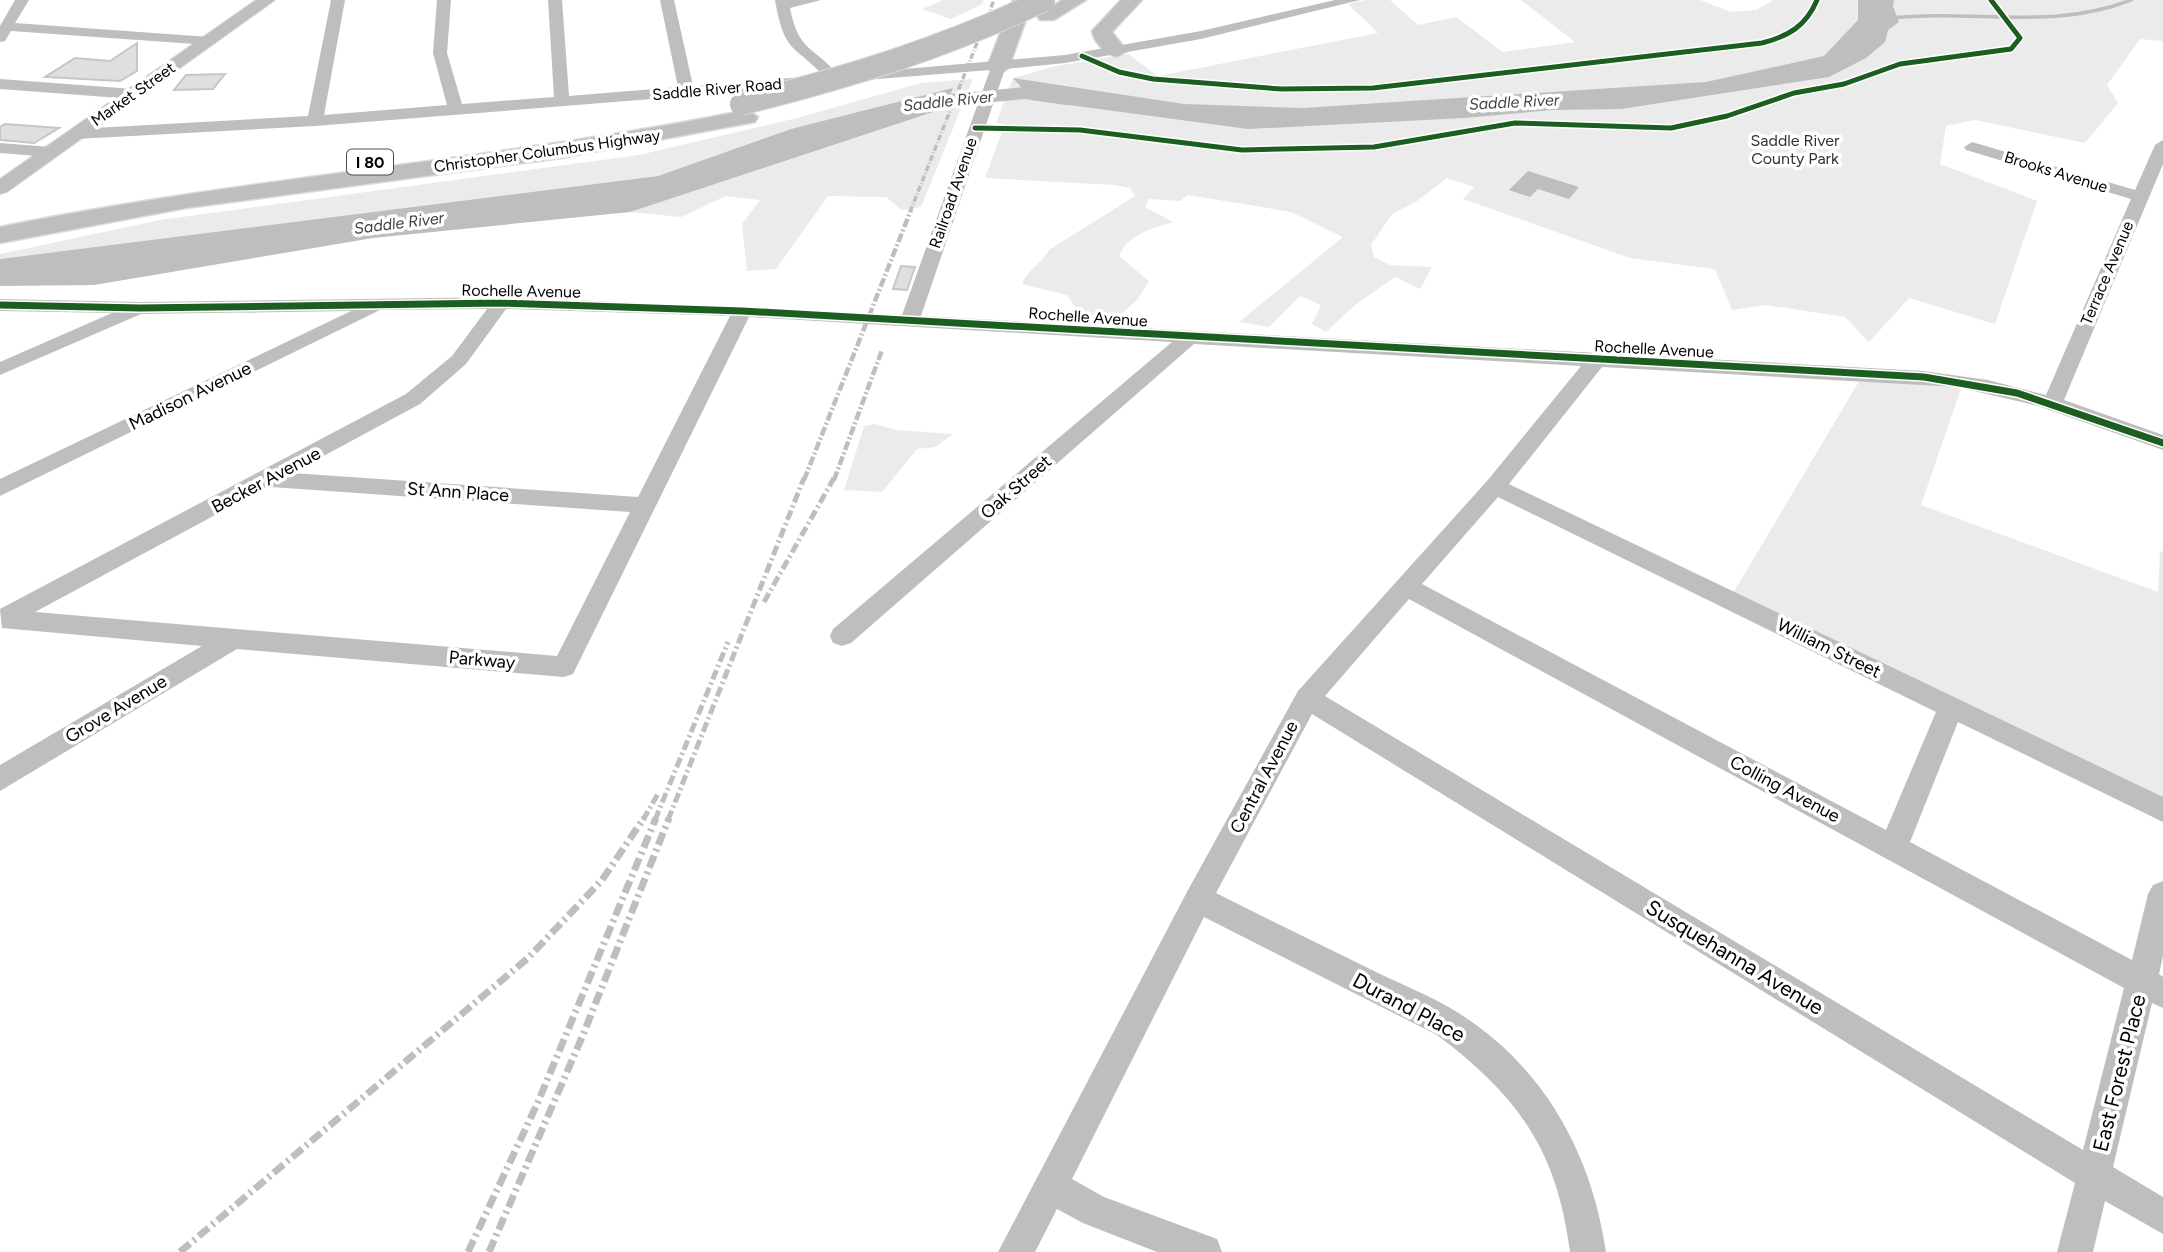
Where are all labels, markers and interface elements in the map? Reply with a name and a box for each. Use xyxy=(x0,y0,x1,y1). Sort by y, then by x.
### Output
street label: Market Street xyxy=(87,58,179,130)
street label: Saddle River Road xyxy=(652,74,782,104)
water label: Saddle River xyxy=(902,87,994,115)
water label: Saddle River xyxy=(1468,90,1560,114)
street label: Christopher Columbus Highway xyxy=(433,126,662,176)
park label: Saddle River County Park xyxy=(1751,131,1840,168)
street label: Railroad Avenue xyxy=(925,135,981,251)
street label: Brooks Avenue xyxy=(2002,147,2110,197)
road number: I 80 xyxy=(347,150,393,174)
water label: Saddle River xyxy=(353,208,446,238)
street label: Terrace Avenue xyxy=(2077,218,2138,328)
street label: Rochelle Avenue xyxy=(461,280,581,302)
street label: Rochelle Avenue xyxy=(1028,303,1149,331)
street label: Rochelle Avenue xyxy=(1594,336,1714,362)
street label: Madison Avenue xyxy=(125,357,255,435)
street label: Becker Avenue xyxy=(208,442,324,518)
street label: Oak Street xyxy=(976,450,1056,524)
street label: St Ann Place xyxy=(406,477,510,507)
street label: William Street xyxy=(1773,613,1885,683)
street label: Parkway xyxy=(448,646,517,674)
street label: Grove Avenue xyxy=(61,670,171,748)
street label: Central Avenue xyxy=(1225,717,1303,837)
street label: Colling Avenue xyxy=(1726,751,1844,827)
street label: Susquehanna Avenue xyxy=(1642,894,1828,1020)
street label: Durand Place xyxy=(1349,967,1469,1047)
street label: East Forest Place xyxy=(2087,992,2151,1154)

